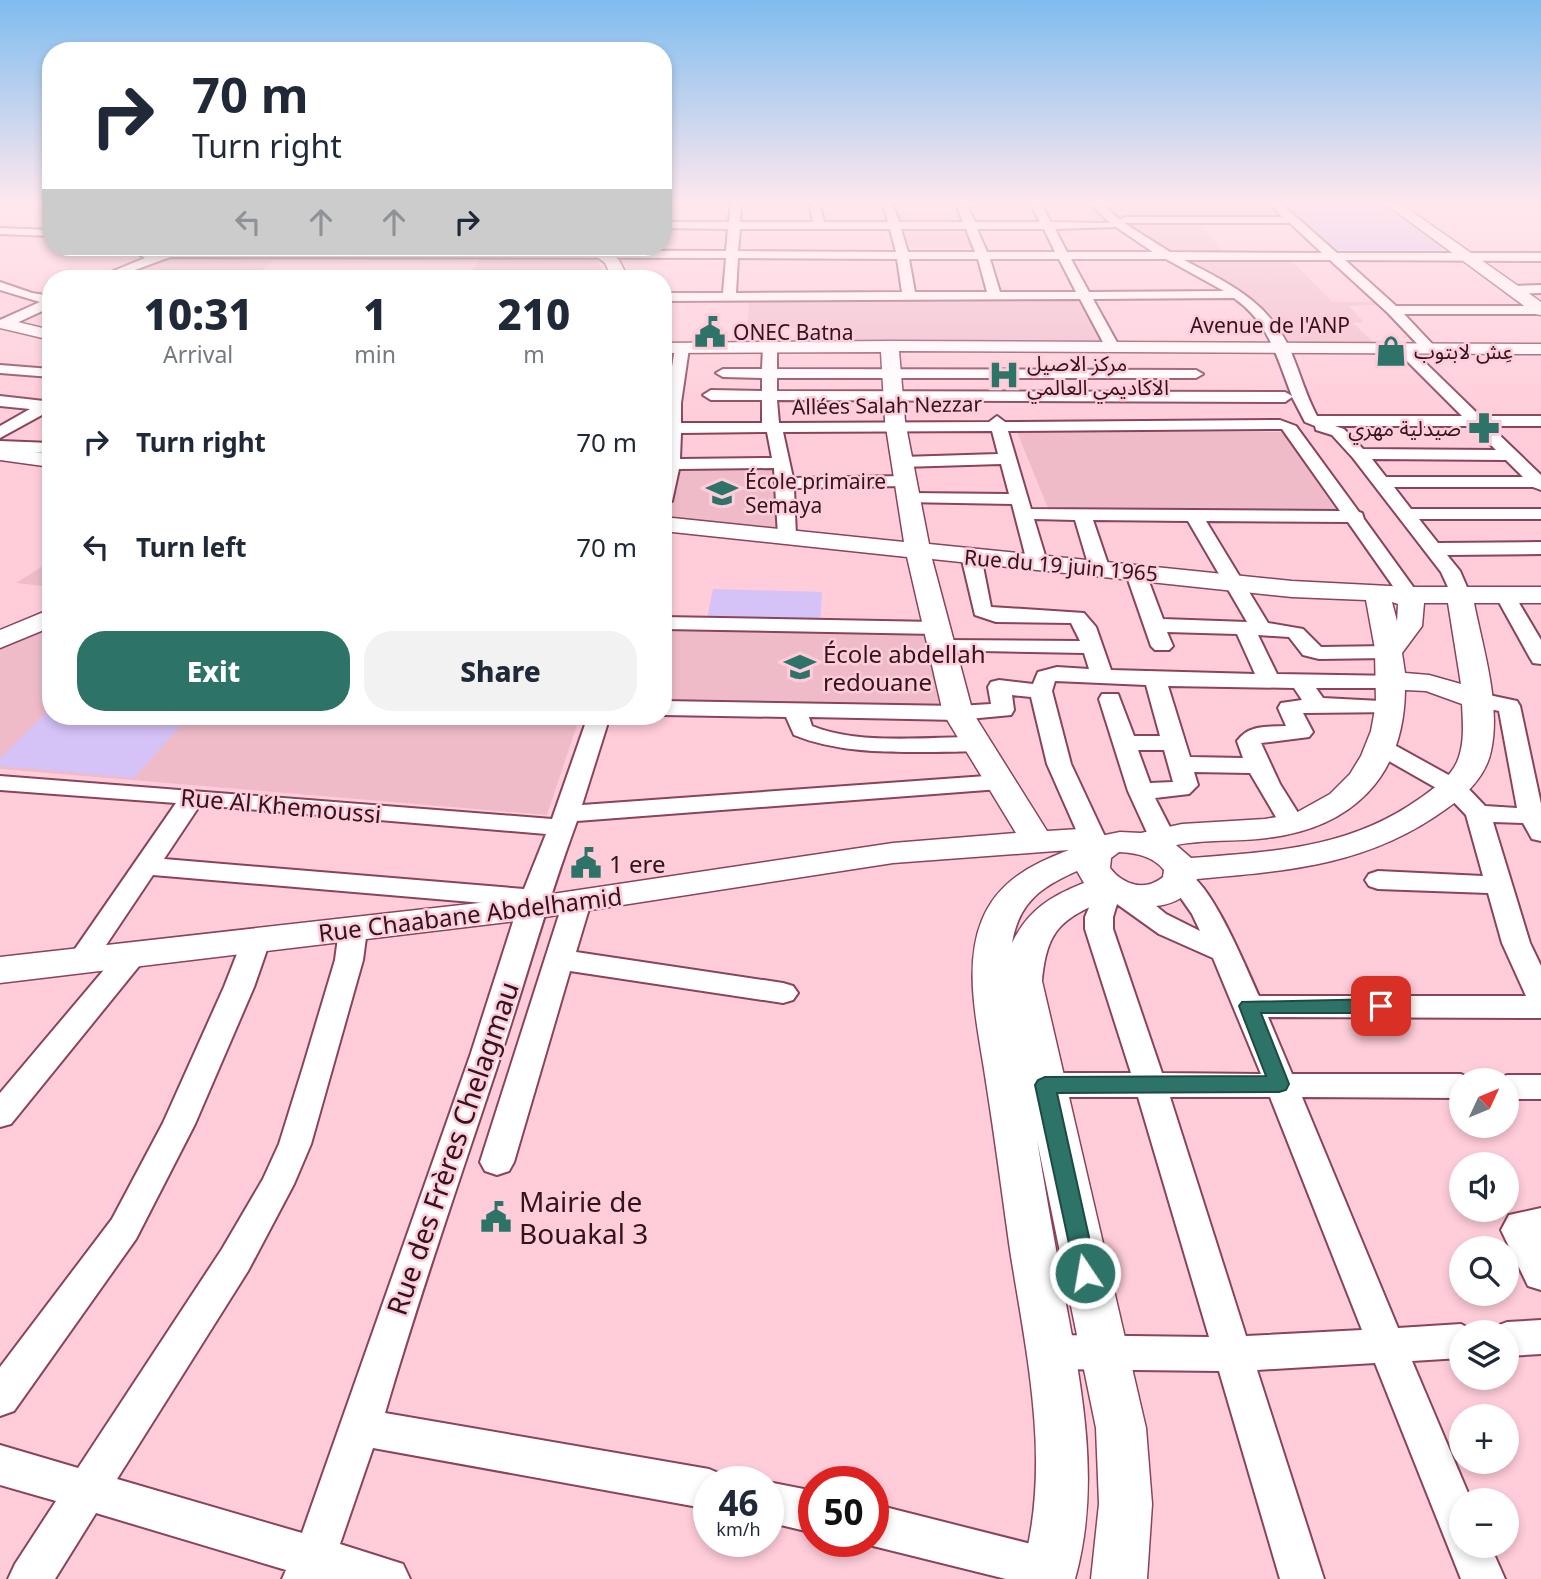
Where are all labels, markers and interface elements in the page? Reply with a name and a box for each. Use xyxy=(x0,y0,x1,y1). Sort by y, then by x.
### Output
text: 70 m xyxy=(192,61,309,127)
icon: right xyxy=(77,70,168,161)
text: Turn right xyxy=(192,124,342,167)
icon: left xyxy=(229,203,267,241)
icon: ahead xyxy=(302,203,340,241)
icon: ahead xyxy=(375,203,413,241)
icon: right xyxy=(448,203,486,241)
text: 10:31 xyxy=(144,285,253,342)
text: 1 xyxy=(363,285,387,342)
text: 210 xyxy=(498,285,570,342)
street label: Avenue de l'ANP xyxy=(1190,311,1350,339)
public building icon: ONEC Batna xyxy=(693,315,727,349)
place label: ONEC Batna xyxy=(733,318,854,346)
shop icon: عِش لابتوب xyxy=(1374,334,1408,368)
place label: عِش لابتوب xyxy=(1414,337,1513,365)
text: Arrival xyxy=(163,338,233,370)
text: min xyxy=(354,338,396,370)
text: m xyxy=(523,338,545,370)
place label: مركز الاصيل الاكاديمي العالمي xyxy=(1027,349,1169,404)
hospital icon: مركز الاصيل الاكاديمي العالمي xyxy=(987,358,1021,392)
street label: Allées Salah Nezzar xyxy=(792,389,983,421)
pharmacy icon: صيدلية مهري xyxy=(1467,411,1501,445)
place label: صيدلية مهري xyxy=(1348,414,1461,445)
icon: right xyxy=(77,423,115,461)
text: Turn right xyxy=(136,424,266,460)
text: 70 m xyxy=(576,424,637,460)
place label: École primaire Semaya xyxy=(745,467,886,519)
school or university icon: École primaire Semaya xyxy=(705,476,739,510)
icon: left xyxy=(77,528,115,566)
text: Turn left xyxy=(136,529,247,565)
text: 70 m xyxy=(576,529,637,565)
street label: Rue du 19 juin 1965 xyxy=(963,543,1159,587)
button: Exit xyxy=(77,631,350,711)
button: Share xyxy=(364,631,637,711)
place label: École abdellah redouane xyxy=(823,637,986,698)
school or university icon: École abdellah redouane xyxy=(783,650,817,684)
street label: Rue Al Khemoussi xyxy=(179,780,383,830)
public building icon: 1 ere xyxy=(569,846,603,880)
place label: 1 ere xyxy=(609,847,665,880)
street label: Rue Chaabane Abdelhamid xyxy=(316,879,624,949)
street label: Rue des Frères Chelagmau xyxy=(377,976,527,1320)
pin xyxy=(1351,976,1411,1036)
icon: arrive xyxy=(1362,987,1400,1025)
north arrow xyxy=(1449,1068,1519,1138)
map controls xyxy=(1449,1068,1519,1558)
button: sound xyxy=(1449,1152,1519,1222)
place label: Mairie de Bouakal 3 xyxy=(519,1182,648,1252)
public building icon: Mairie de Bouakal 3 xyxy=(479,1200,513,1234)
position arrow xyxy=(1048,1236,1122,1310)
button: search xyxy=(1449,1236,1519,1306)
button: layers xyxy=(1449,1320,1519,1390)
button: + xyxy=(1449,1404,1519,1474)
speed limit sign: 50 xyxy=(798,1466,889,1557)
text: 46 xyxy=(718,1479,759,1526)
button: − xyxy=(1449,1488,1519,1558)
text: km/h xyxy=(716,1517,761,1541)

